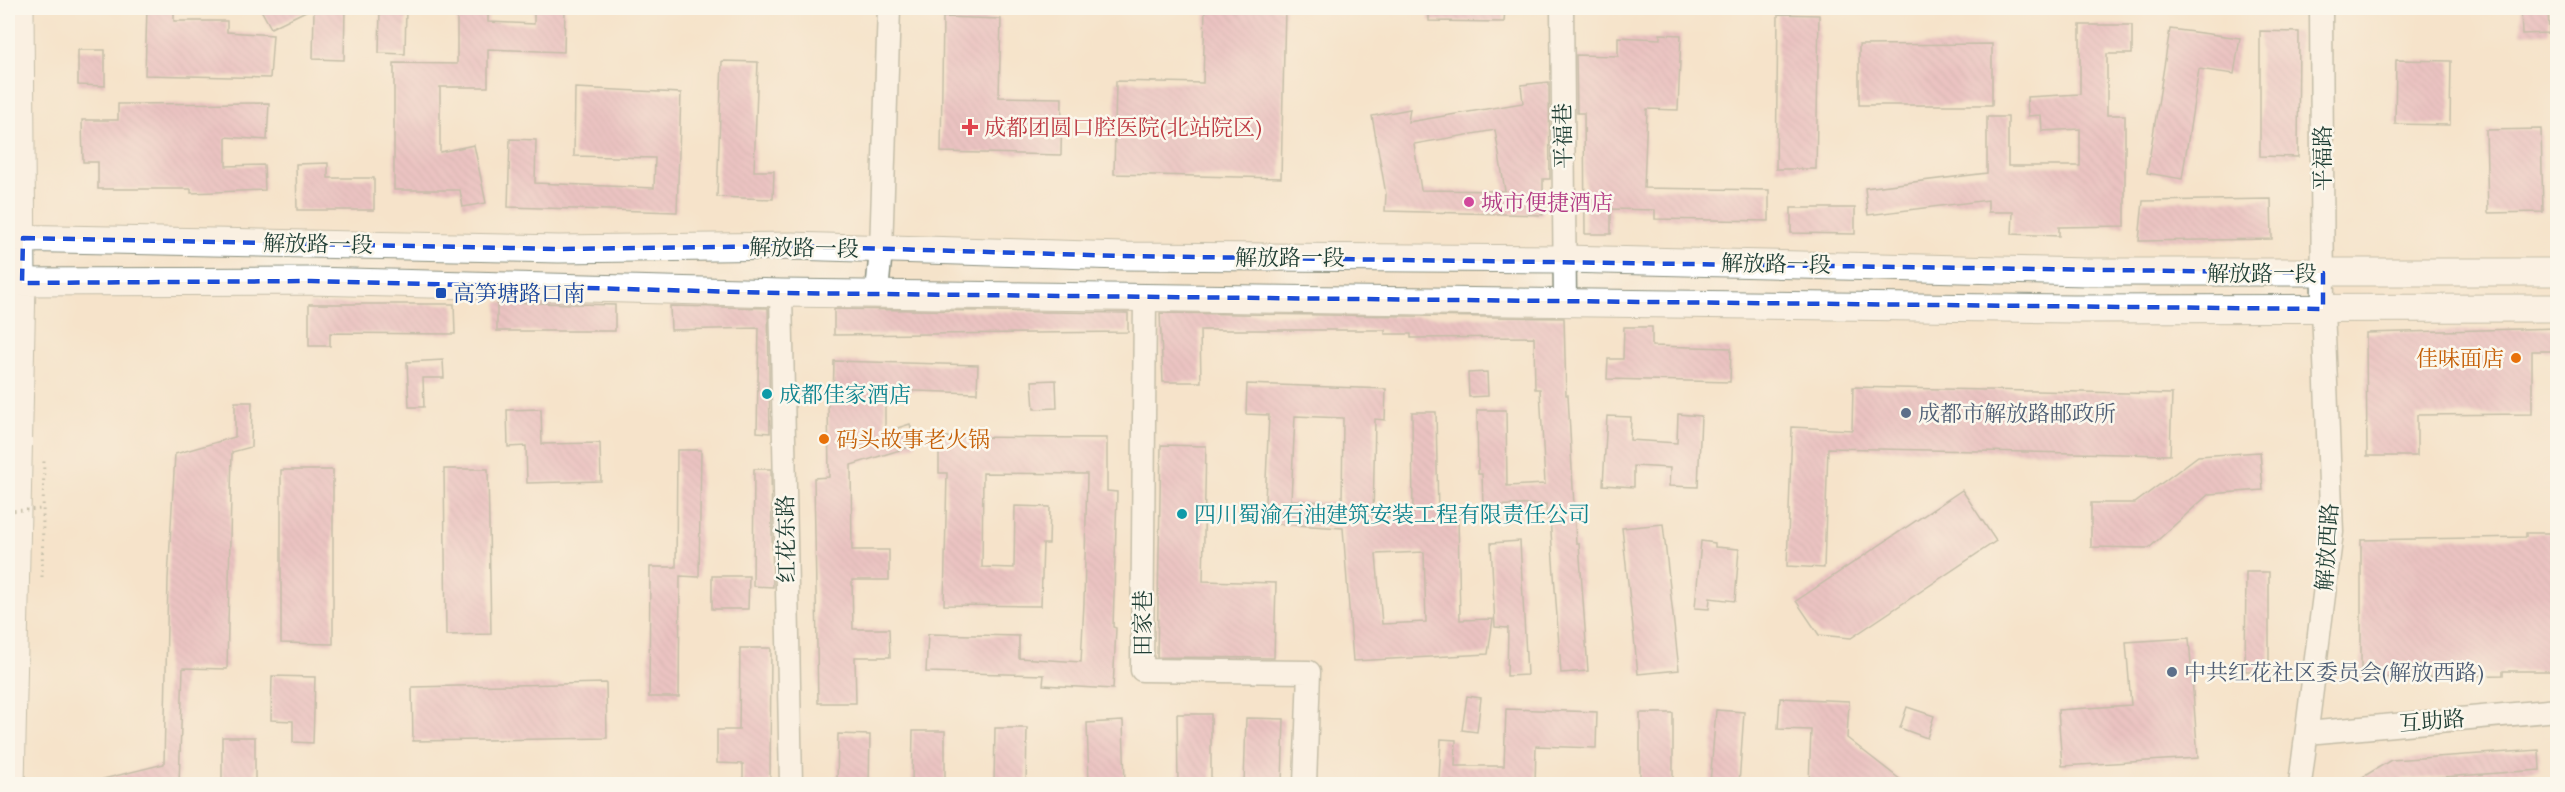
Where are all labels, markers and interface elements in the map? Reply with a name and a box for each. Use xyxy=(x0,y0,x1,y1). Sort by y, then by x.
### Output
street label: 平福巷 xyxy=(1548,103,1578,169)
place label: 成都团圆口腔医院(北站院区) xyxy=(984,113,1262,142)
marker: 成都团圆口腔医院(北站院区) xyxy=(961,118,979,136)
street label: 平福路 xyxy=(2308,125,2337,191)
place label: 城市便捷酒店 xyxy=(1481,188,1613,217)
marker: 城市便捷酒店 xyxy=(1462,195,1476,209)
street label: 解放路一段 xyxy=(263,229,373,259)
street label: 解放路一段 xyxy=(749,233,859,263)
street label: 解放路一段 xyxy=(1235,243,1345,272)
street label: 解放路一段 xyxy=(1721,249,1831,279)
street label: 解放路一段 xyxy=(2207,259,2317,288)
place label: 高笋塘路口南 xyxy=(453,279,585,308)
marker: 高笋塘路口南 xyxy=(434,286,448,300)
place label: 佳味面店 xyxy=(2416,344,2504,373)
marker: 佳味面店 xyxy=(2509,351,2523,365)
place label: 成都佳家酒店 xyxy=(779,380,911,409)
marker: 成都佳家酒店 xyxy=(760,387,774,401)
place label: 成都市解放路邮政所 xyxy=(1918,399,2116,428)
marker: 成都市解放路邮政所 xyxy=(1899,406,1913,420)
place label: 码头故事老火锅 xyxy=(836,425,990,454)
marker: 码头故事老火锅 xyxy=(817,432,831,446)
street label: 红花东路 xyxy=(771,495,801,583)
place label: 四川蜀渝石油建筑安装工程有限责任公司 xyxy=(1194,500,1590,529)
street label: 解放西路 xyxy=(2309,502,2345,592)
marker: 四川蜀渝石油建筑安装工程有限责任公司 xyxy=(1175,507,1189,521)
street label: 田家巷 xyxy=(1128,590,1157,656)
place label: 中共红花社区委员会(解放西路) xyxy=(2184,658,2484,687)
marker: 中共红花社区委员会(解放西路) xyxy=(2165,665,2179,679)
street label: 互助路 xyxy=(2398,704,2466,738)

